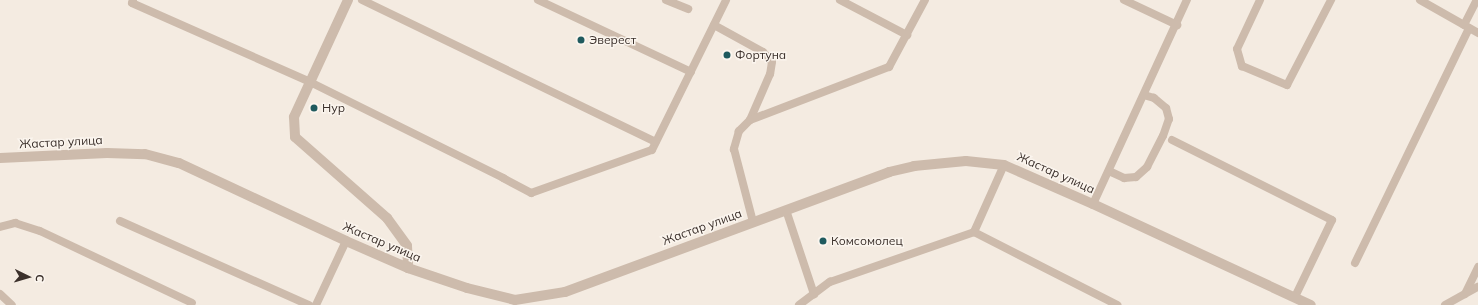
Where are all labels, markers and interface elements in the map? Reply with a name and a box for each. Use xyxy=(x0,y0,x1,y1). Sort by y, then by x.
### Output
place label: Эверест xyxy=(589,33,636,47)
marker: Эверест xyxy=(576,35,586,45)
place label: Фортуна xyxy=(735,48,786,62)
marker: Фортуна xyxy=(722,50,732,60)
place label: Нур xyxy=(322,101,345,115)
marker: Нур xyxy=(309,103,319,113)
street label: Жастар улица xyxy=(19,133,103,151)
street label: Жастар улица xyxy=(1015,149,1097,197)
street label: Жастар улица xyxy=(660,206,744,248)
street label: Жастар улица xyxy=(341,219,423,265)
place label: Комсомолец xyxy=(831,234,903,248)
marker: Комсомолец xyxy=(818,236,828,246)
north arrow xyxy=(8,257,48,297)
text: С xyxy=(33,274,47,282)

